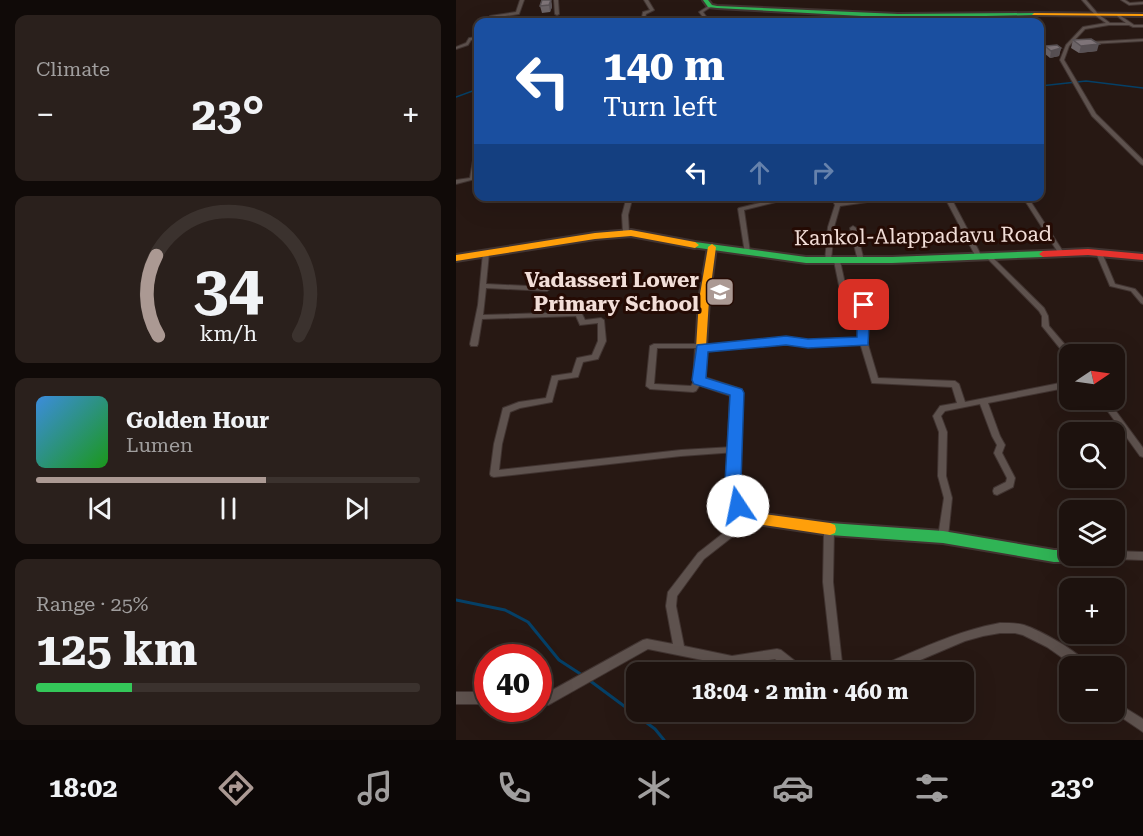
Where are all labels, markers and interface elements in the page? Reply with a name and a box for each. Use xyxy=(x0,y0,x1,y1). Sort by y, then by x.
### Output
text: 140 m xyxy=(603,41,725,90)
icon: left xyxy=(504,42,582,120)
text: Climate xyxy=(36,57,110,81)
text: 23° xyxy=(192,88,264,141)
text: Turn left xyxy=(603,91,717,123)
text: − xyxy=(36,95,54,134)
text: + xyxy=(402,95,420,134)
icon: left xyxy=(680,156,713,189)
icon: ahead xyxy=(743,156,776,189)
icon: right xyxy=(806,156,839,189)
street label: Kankol-Alappadavu Road xyxy=(794,222,1053,250)
text: 34 xyxy=(193,253,263,326)
place label: Vadasseri Lower Primary School xyxy=(524,268,699,316)
school or university icon: Vadasseri Lower Primary School xyxy=(704,276,736,308)
pin xyxy=(838,279,889,330)
icon: arrive xyxy=(847,288,880,321)
text: km/h xyxy=(199,322,257,347)
north arrow xyxy=(1059,344,1125,410)
map controls xyxy=(1059,344,1125,722)
text: Golden Hour xyxy=(126,408,269,433)
button: search xyxy=(1059,422,1125,488)
text: Lumen xyxy=(126,433,193,457)
position arrow xyxy=(706,474,770,538)
icon: previous xyxy=(84,492,117,525)
icon: pause xyxy=(212,492,245,525)
icon: next xyxy=(340,492,373,525)
button: layers xyxy=(1059,500,1125,566)
button: + xyxy=(1059,578,1125,644)
text: Range · 25% xyxy=(36,592,148,616)
text: 125 km xyxy=(36,623,197,676)
speed limit sign: 40 xyxy=(474,644,552,722)
button: − xyxy=(1059,656,1125,722)
text: 18:04 · 2 min · 460 m xyxy=(691,679,909,704)
icon: directions xyxy=(215,767,257,809)
icon: music xyxy=(354,767,396,809)
icon: phone xyxy=(493,767,535,809)
icon: climate xyxy=(633,767,675,809)
icon: car xyxy=(772,767,814,809)
icon: filters xyxy=(911,767,953,809)
text: 18:02 xyxy=(49,772,118,804)
text: 23° xyxy=(1051,772,1094,804)

